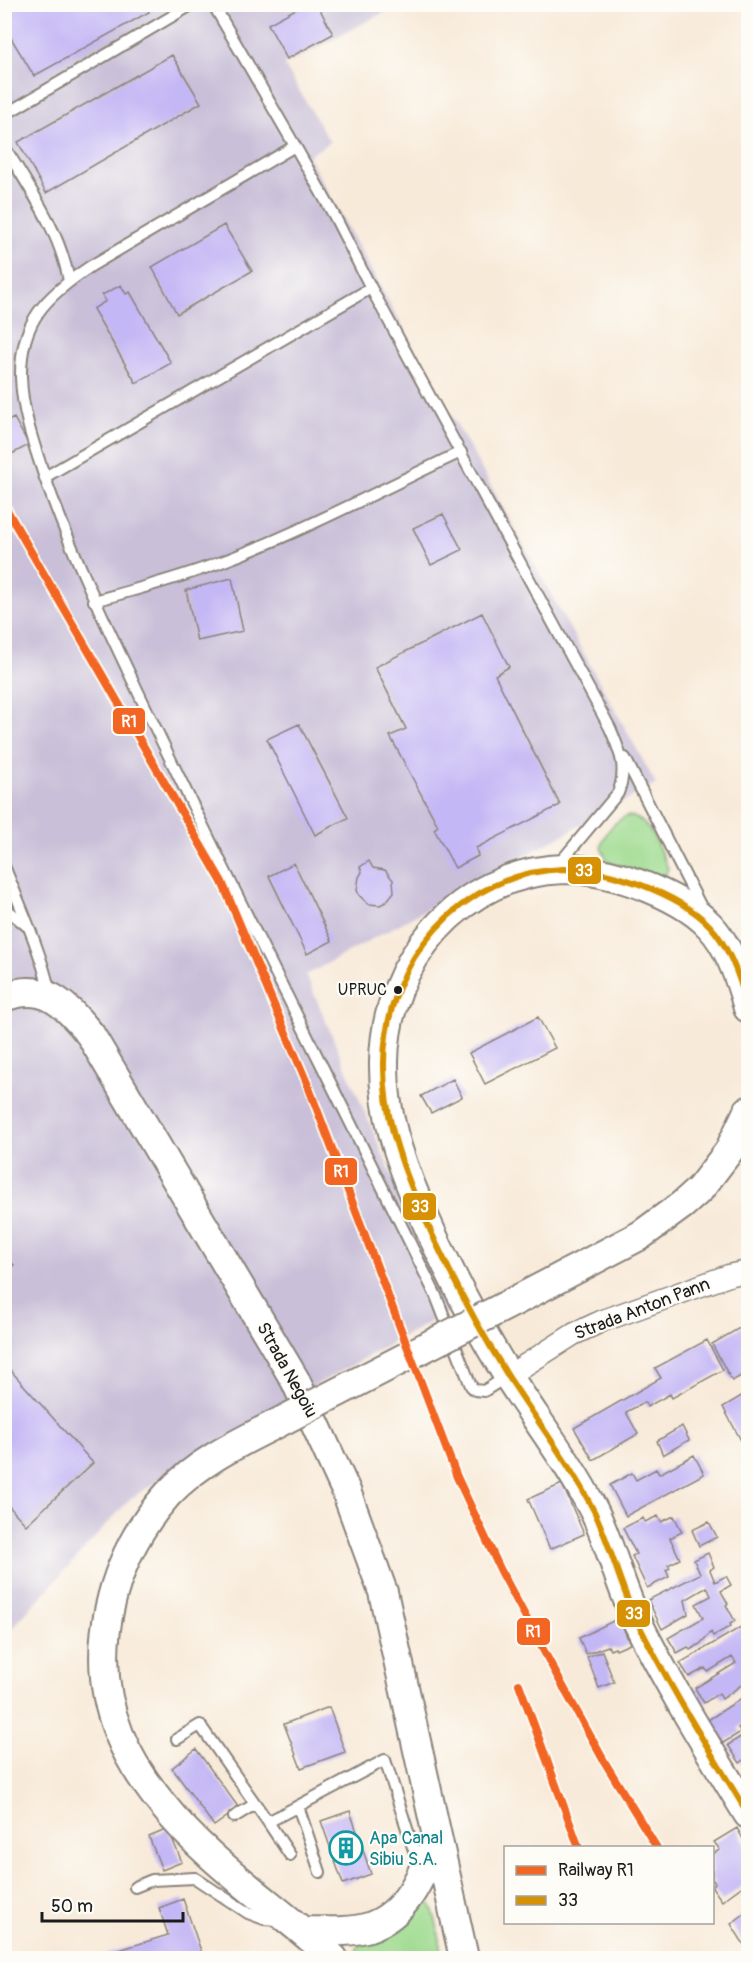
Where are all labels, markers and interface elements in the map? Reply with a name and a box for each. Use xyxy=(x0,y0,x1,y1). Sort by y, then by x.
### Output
line badge: R1 xyxy=(112,707,146,735)
text: R1 xyxy=(121,712,137,732)
line badge: 33 xyxy=(567,856,602,885)
text: 33 xyxy=(575,861,593,881)
place label: UPRUC xyxy=(338,980,387,1000)
marker: UPRUC xyxy=(392,984,404,996)
line badge: R1 xyxy=(324,1157,358,1186)
text: R1 xyxy=(333,1162,349,1182)
line badge: 33 xyxy=(402,1192,437,1221)
text: 33 xyxy=(411,1197,429,1217)
street label: Strada Anton Pann xyxy=(571,1273,713,1345)
street label: Strada Negoiu xyxy=(251,1318,323,1422)
line badge: 33 xyxy=(616,1599,651,1628)
text: 33 xyxy=(625,1604,643,1624)
line badge: R1 xyxy=(516,1617,551,1646)
text: R1 xyxy=(525,1622,541,1642)
place label: Apa Canal Sibiu S.A. xyxy=(369,1827,443,1871)
building icon: Apa Canal Sibiu S.A. xyxy=(328,1830,364,1866)
legend xyxy=(504,1846,714,1924)
text: Railway R1 xyxy=(558,1859,634,1882)
scale bar xyxy=(42,1885,183,1923)
text: 33 xyxy=(558,1889,578,1912)
text: 50 m xyxy=(51,1895,93,1918)

